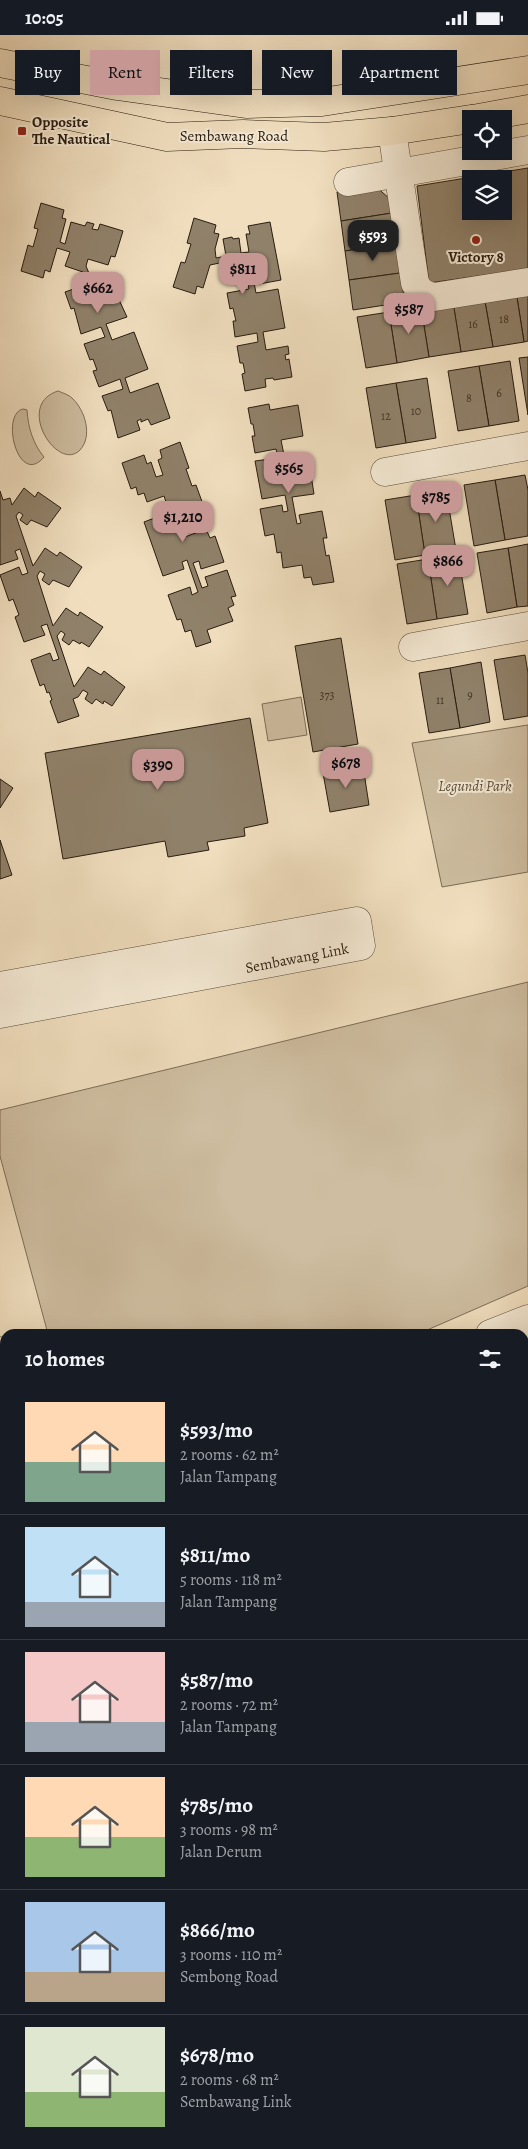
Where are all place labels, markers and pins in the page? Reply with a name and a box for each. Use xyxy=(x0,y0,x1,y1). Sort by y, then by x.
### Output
place label: Opposite The Nautical xyxy=(32,112,110,149)
marker: Opposite The Nautical xyxy=(16,125,28,137)
pin: $593 xyxy=(343,219,403,262)
marker: Victory 8 xyxy=(470,234,482,246)
place label: Victory 8 xyxy=(447,247,504,267)
pin: $811 xyxy=(213,253,273,295)
pin: $662 xyxy=(68,271,128,314)
pin: $587 xyxy=(379,293,439,335)
pin: $565 xyxy=(259,451,319,494)
pin: $785 xyxy=(406,481,466,523)
pin: $1,210 xyxy=(142,501,224,543)
pin: $866 xyxy=(418,545,478,587)
pin: $678 xyxy=(316,747,376,789)
pin: $390 xyxy=(128,749,188,791)

